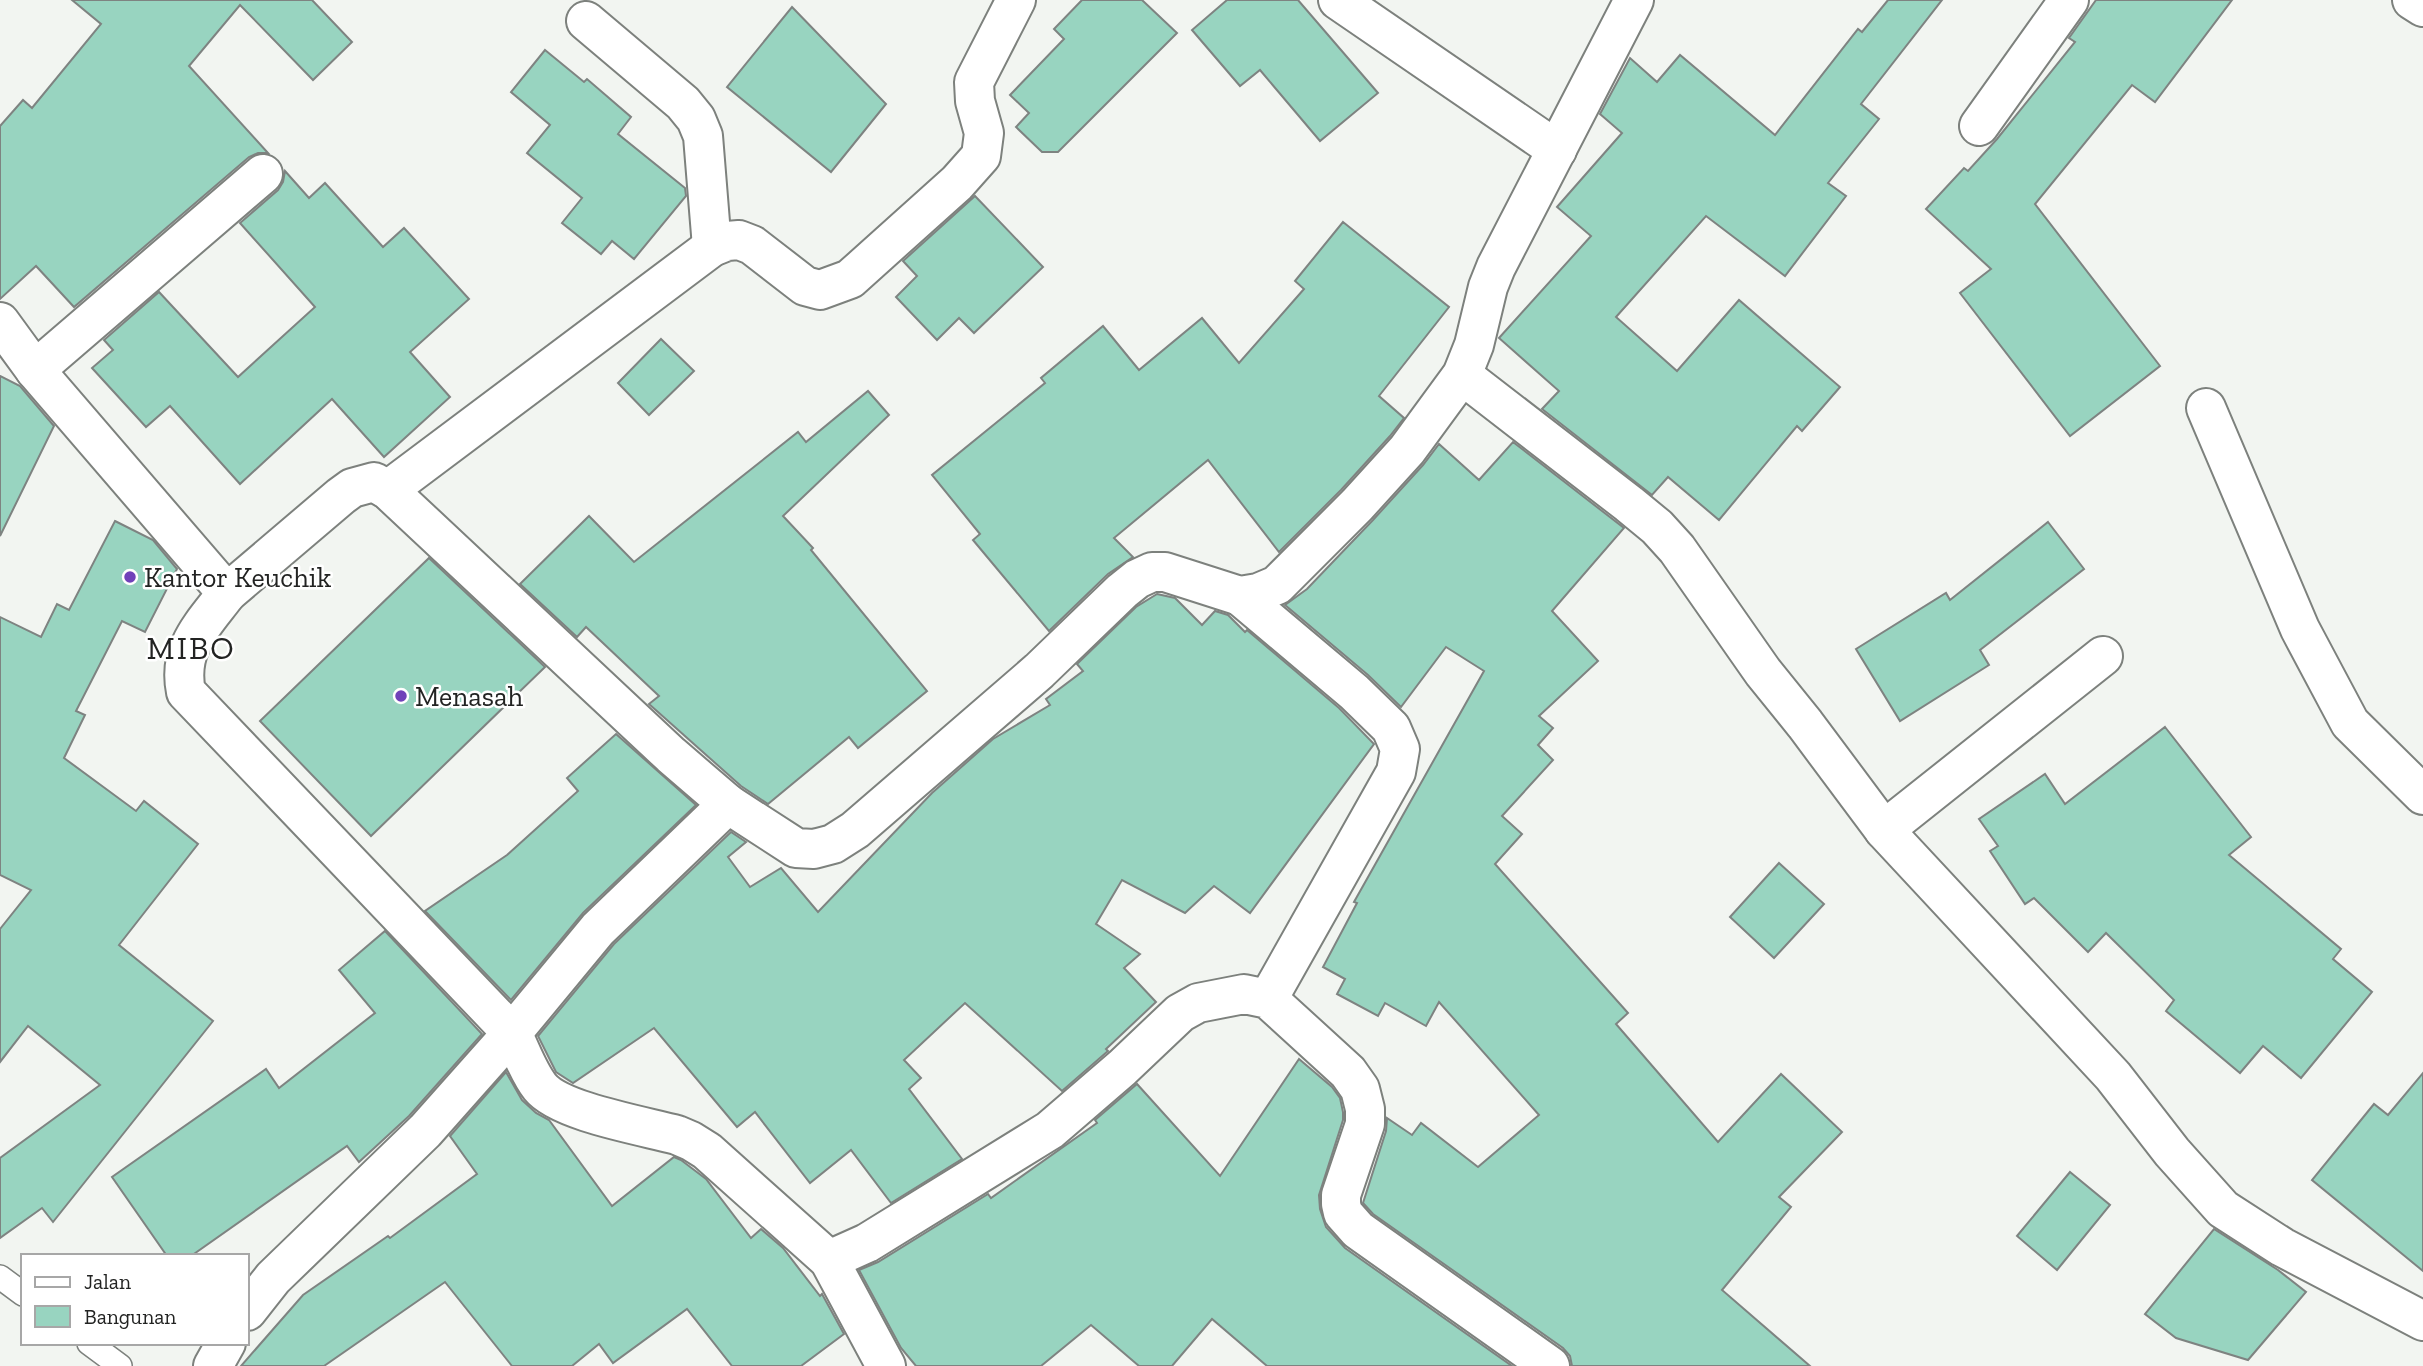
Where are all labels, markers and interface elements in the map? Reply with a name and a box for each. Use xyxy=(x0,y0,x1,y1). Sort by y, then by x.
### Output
place label: Kantor Keuchik xyxy=(144,561,332,594)
marker: Kantor Keuchik xyxy=(122,569,138,585)
district label: MIBO xyxy=(146,629,236,667)
place label: Menasah xyxy=(415,680,524,713)
marker: Menasah xyxy=(393,688,409,704)
legend xyxy=(21,1254,248,1345)
text: Jalan xyxy=(84,1269,131,1294)
text: Bangunan xyxy=(84,1304,176,1329)

